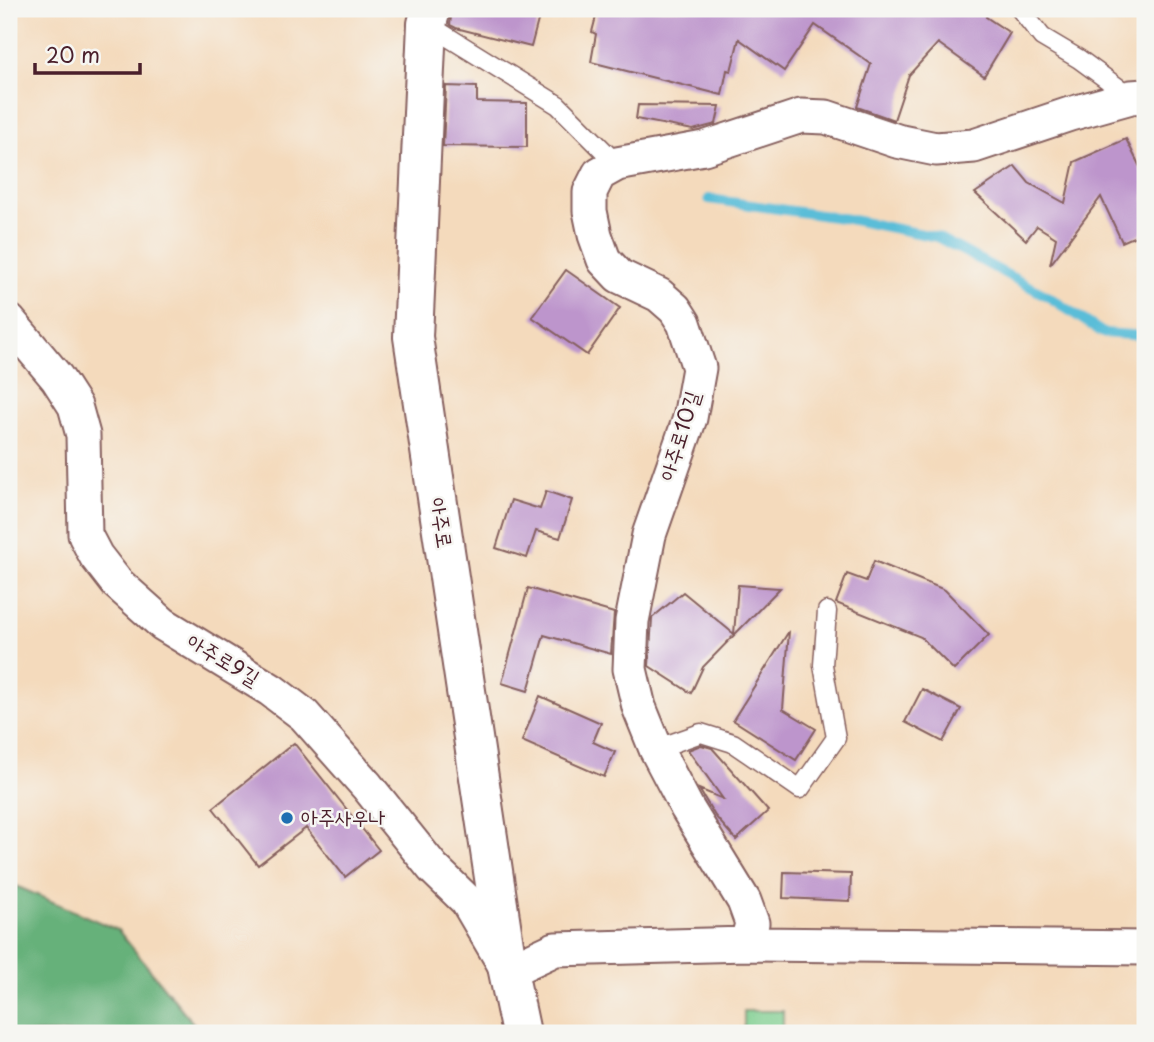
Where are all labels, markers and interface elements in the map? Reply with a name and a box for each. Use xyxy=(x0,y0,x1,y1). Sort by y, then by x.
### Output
scale bar xyxy=(35,32,140,76)
text: 20 m xyxy=(46,38,100,70)
street label: 아주로10길 xyxy=(649,386,707,484)
street label: 아주로 xyxy=(423,495,463,550)
street label: 아주로9길 xyxy=(182,624,267,693)
place label: 아주사우나 xyxy=(301,800,386,832)
marker: 아주사우나 xyxy=(279,810,295,826)

